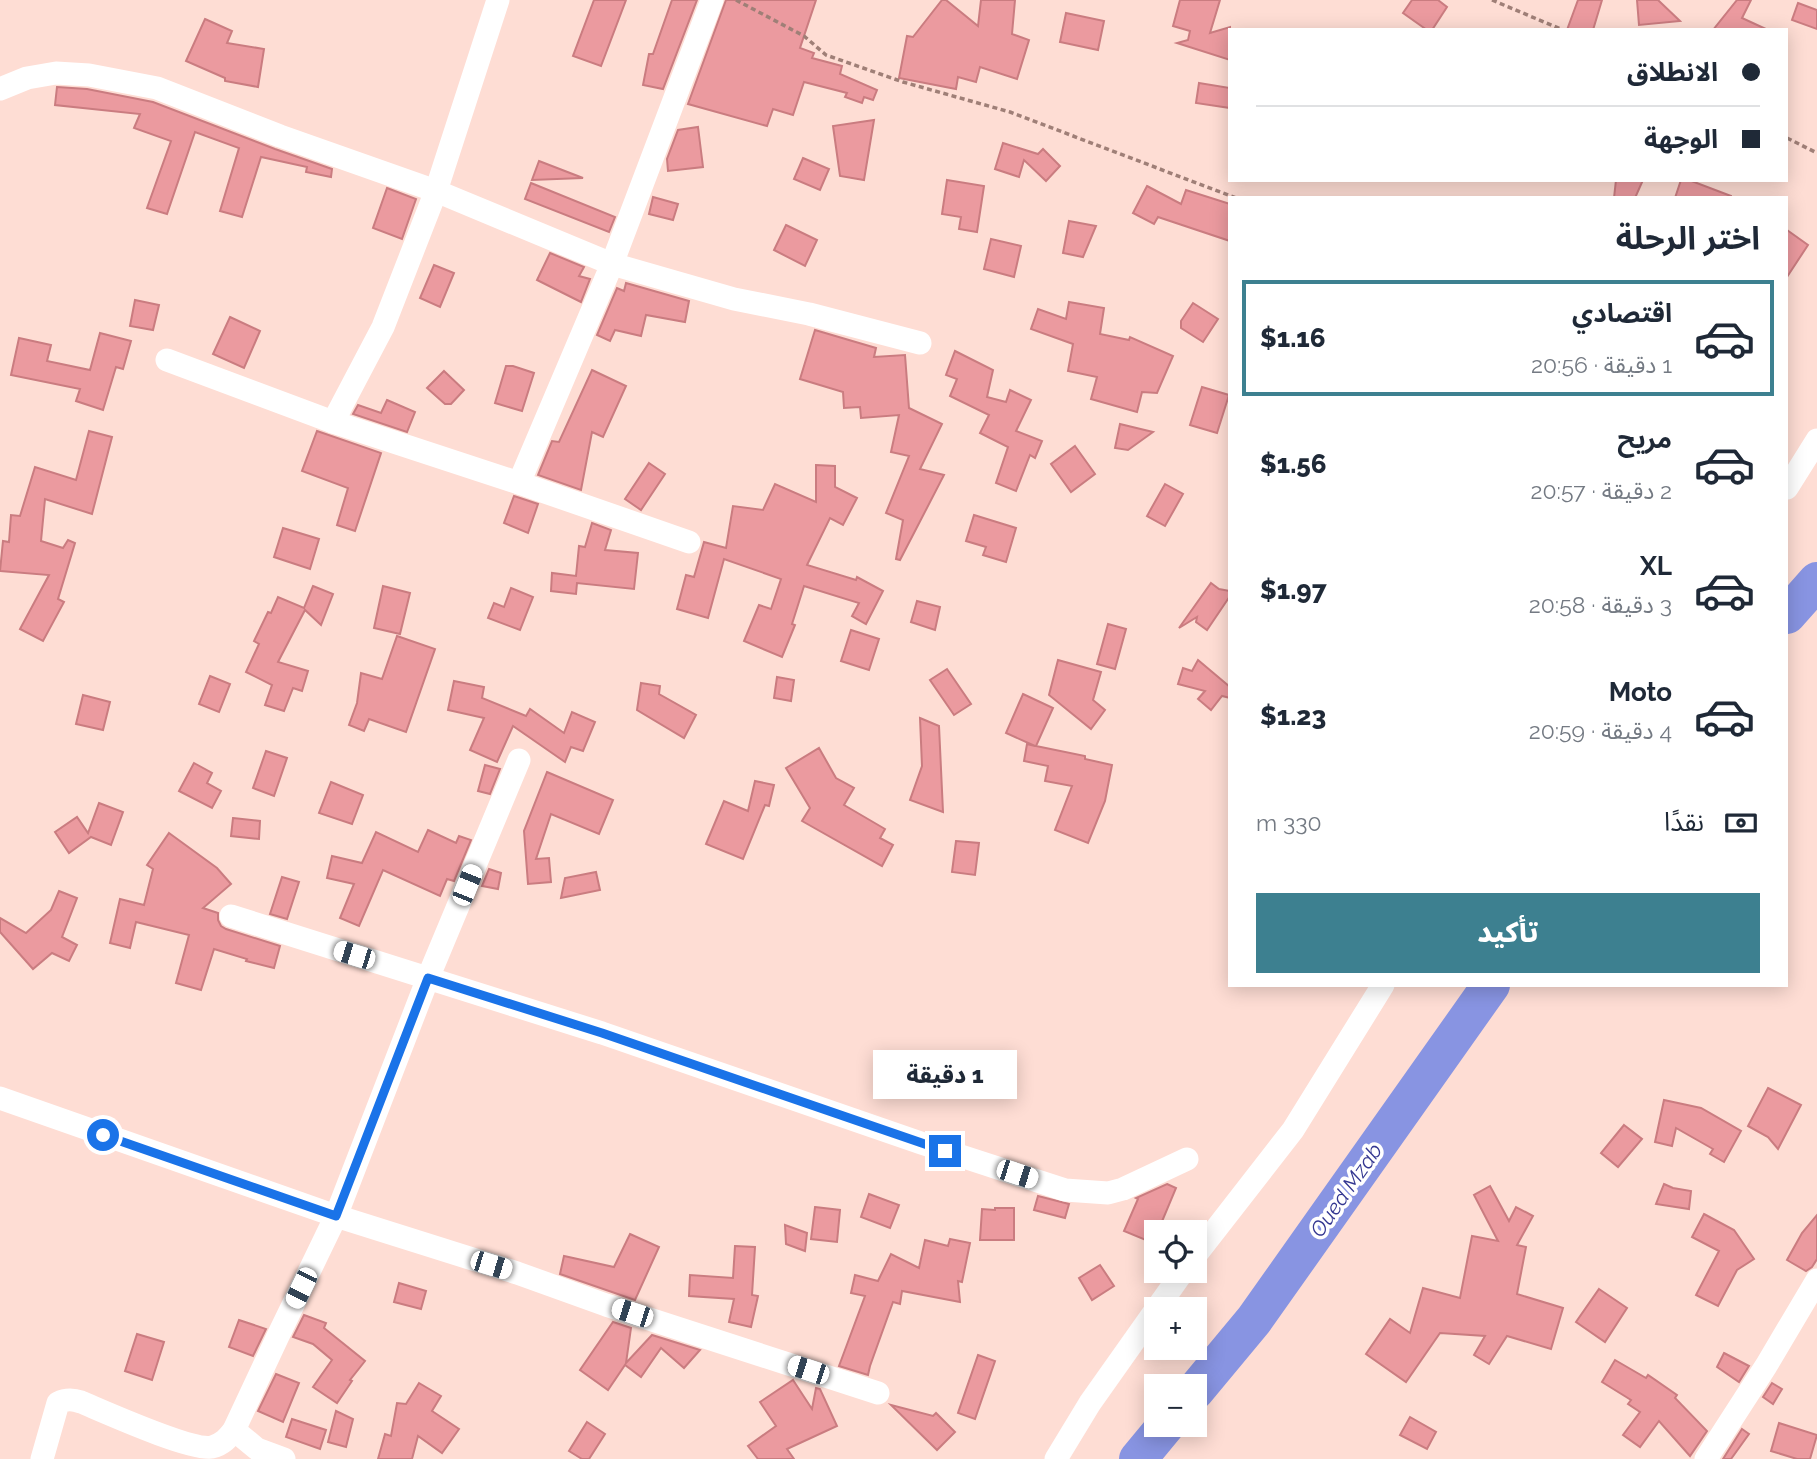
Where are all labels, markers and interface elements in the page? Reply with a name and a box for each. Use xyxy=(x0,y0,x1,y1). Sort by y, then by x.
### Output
text: الانطلاق xyxy=(1627,57,1718,87)
text: الوجهة xyxy=(1644,124,1718,154)
text: اختر الرحلة xyxy=(1616,219,1760,256)
text: اقتصادي xyxy=(1572,298,1672,328)
icon: car xyxy=(1693,307,1756,370)
text: $1.16 xyxy=(1260,323,1326,353)
text: 1 دقيقة · 20:56 xyxy=(1531,351,1672,378)
text: مريح xyxy=(1617,424,1672,454)
icon: car xyxy=(1693,433,1756,496)
text: $1.56 xyxy=(1260,449,1327,479)
text: 2 دقيقة · 20:57 xyxy=(1531,477,1672,504)
text: XL xyxy=(1640,551,1672,581)
icon: car xyxy=(1693,559,1756,622)
text: $1.97 xyxy=(1260,575,1327,605)
text: 3 دقيقة · 20:58 xyxy=(1529,591,1672,618)
text: Moto xyxy=(1609,677,1672,707)
icon: car xyxy=(1693,685,1756,748)
text: $1.23 xyxy=(1260,701,1326,731)
text: 4 دقيقة · 20:59 xyxy=(1529,717,1672,744)
icon: cash xyxy=(1722,804,1760,842)
text: نقدًا xyxy=(1664,807,1704,837)
text: 330 m xyxy=(1256,809,1322,836)
car xyxy=(450,862,485,908)
button: تأكيد xyxy=(1256,893,1760,973)
car xyxy=(331,939,378,971)
callout: 1 دقيقة xyxy=(873,1050,1017,1098)
text: 1 دقيقة xyxy=(906,1061,984,1088)
route start xyxy=(87,1119,119,1151)
route end xyxy=(929,1135,961,1167)
water label: Oued Mzab xyxy=(1305,1138,1387,1242)
car xyxy=(994,1158,1041,1190)
map controls xyxy=(1144,1220,1207,1437)
button: locate xyxy=(1144,1220,1207,1283)
car xyxy=(468,1249,515,1281)
car xyxy=(283,1265,320,1311)
car xyxy=(609,1297,656,1329)
button: + xyxy=(1144,1297,1207,1360)
car xyxy=(785,1354,832,1386)
button: − xyxy=(1144,1374,1207,1437)

